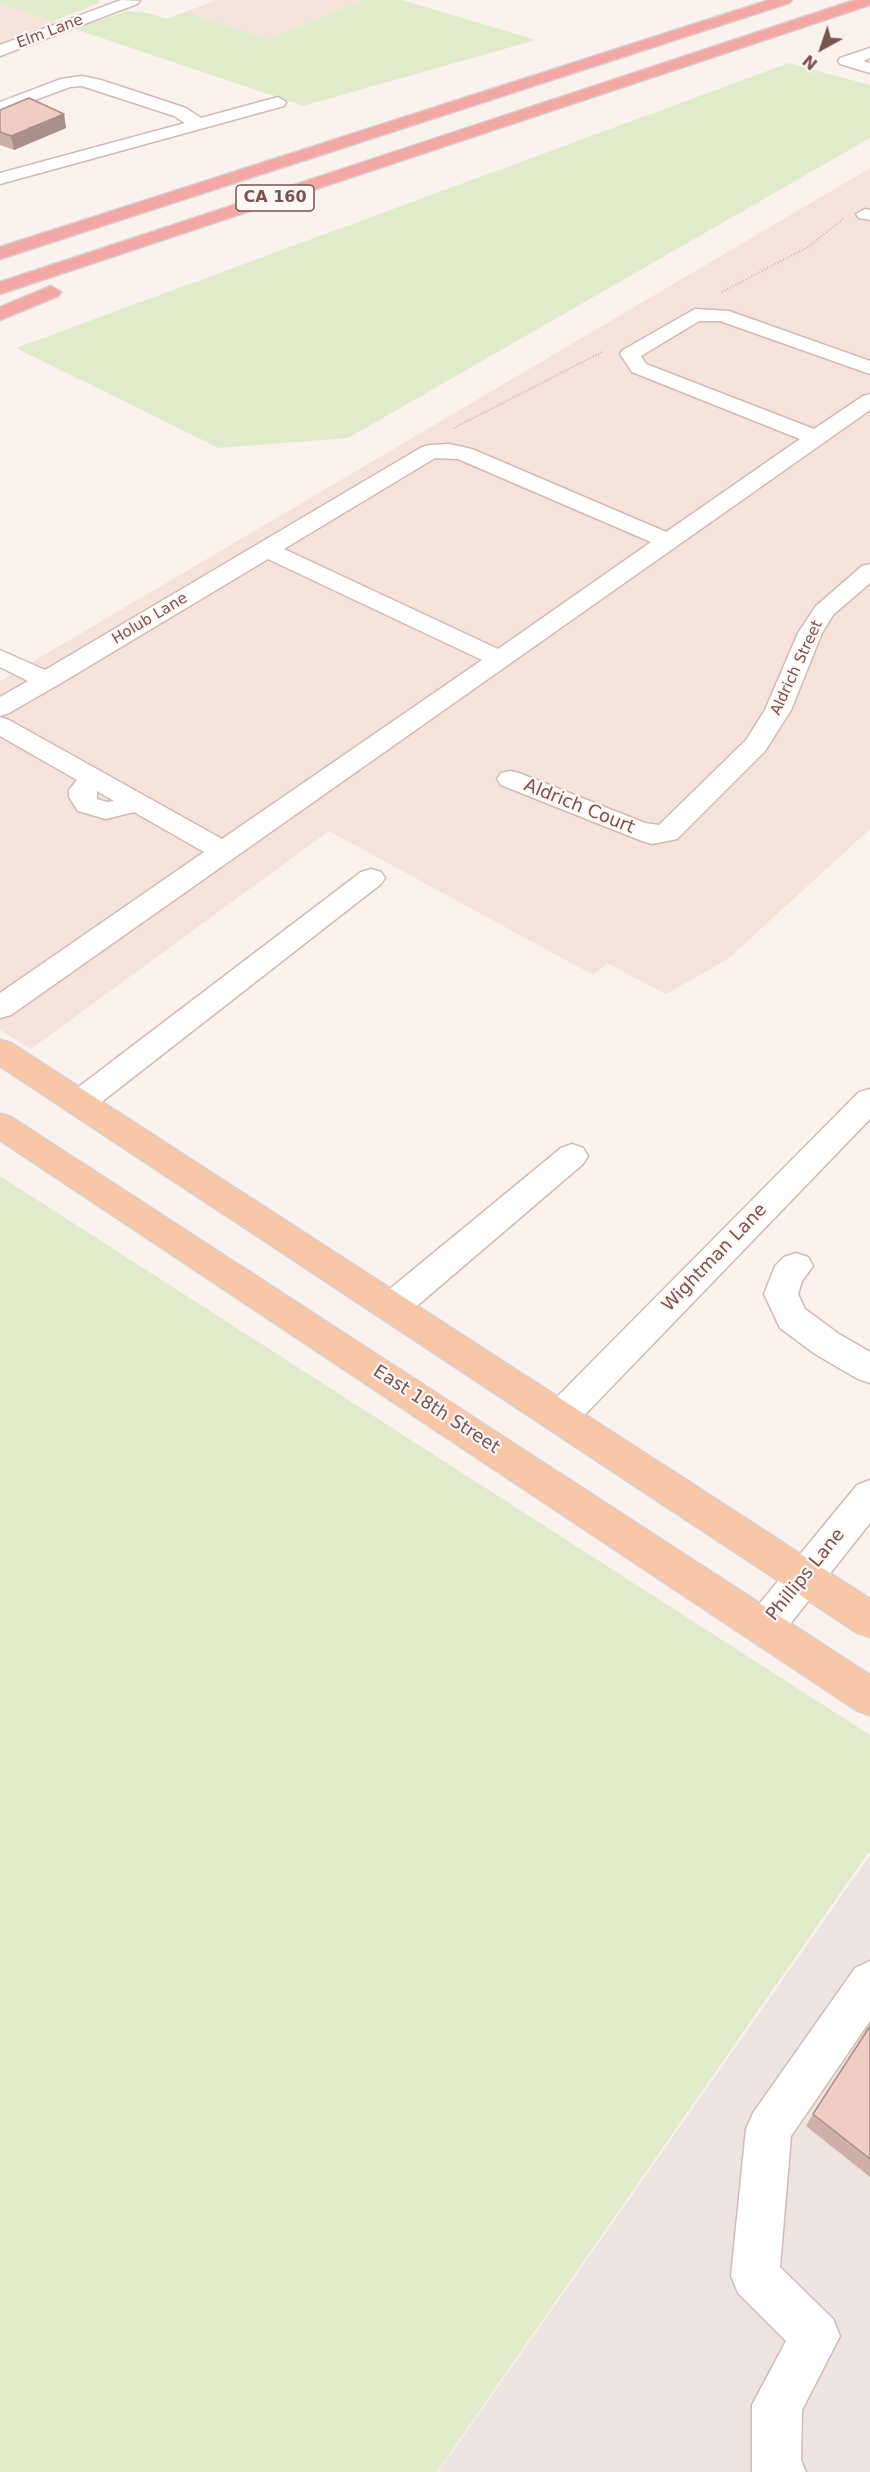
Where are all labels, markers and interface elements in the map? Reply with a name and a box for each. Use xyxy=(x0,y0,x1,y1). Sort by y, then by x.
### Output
street label: Elm Lane xyxy=(14,11,86,53)
north arrow xyxy=(792,18,852,78)
text: N xyxy=(799,51,821,74)
road number: CA 160 xyxy=(236,185,314,211)
street label: Holub Lane xyxy=(109,589,191,649)
street label: Aldrich Street xyxy=(767,618,827,718)
street label: Aldrich Court xyxy=(520,775,638,839)
street label: Wightman Lane xyxy=(658,1200,772,1316)
street label: East 18th Street xyxy=(369,1361,503,1459)
street label: Phillips Lane xyxy=(762,1525,850,1625)

